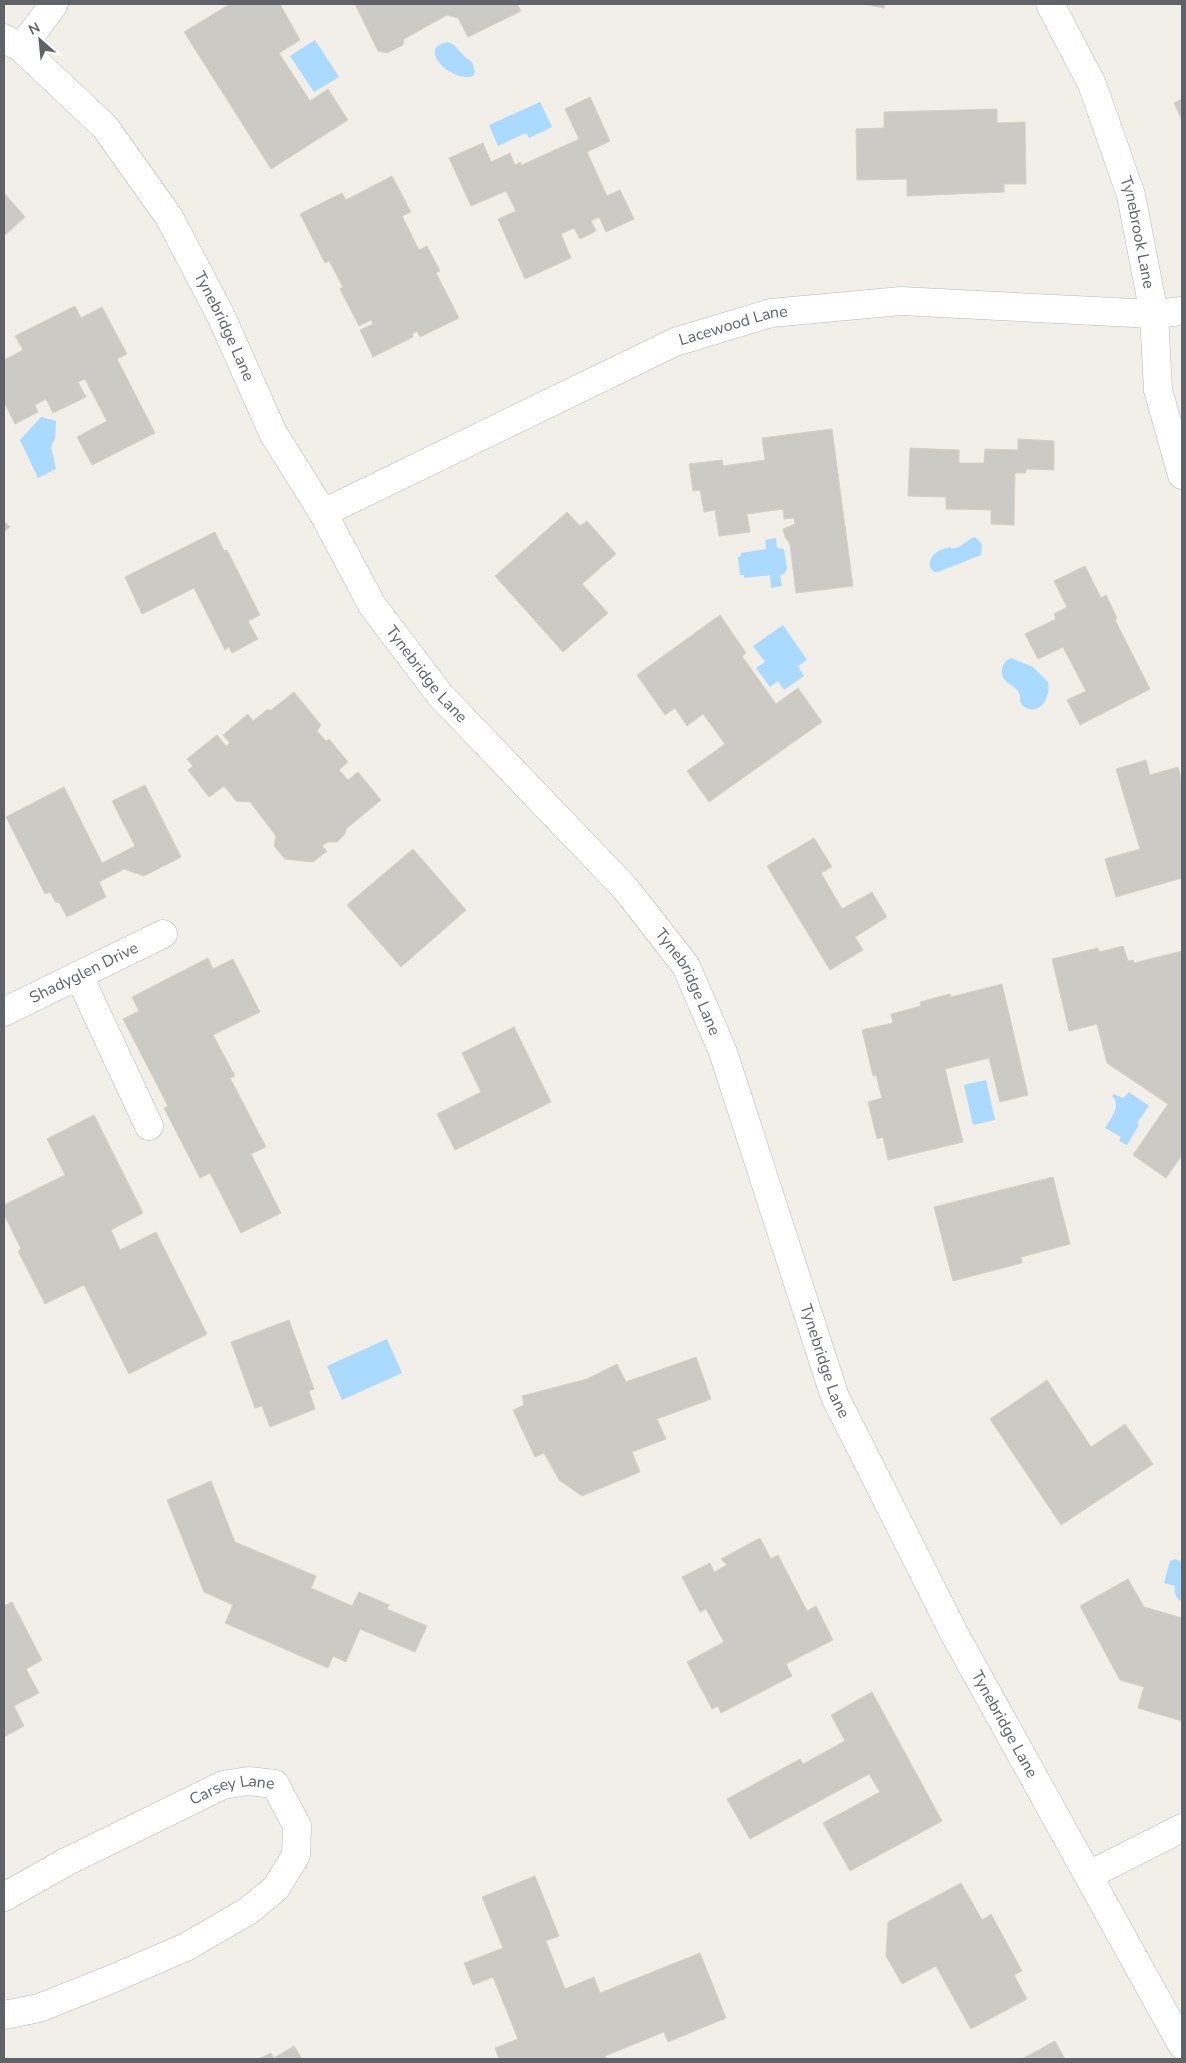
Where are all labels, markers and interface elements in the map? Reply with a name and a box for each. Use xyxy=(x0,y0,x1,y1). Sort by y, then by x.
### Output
north arrow xyxy=(15,15,65,65)
text: N xyxy=(25,18,43,40)
street label: Tynebrook Lane xyxy=(1114,173,1160,290)
street label: Tynebridge Lane xyxy=(188,268,260,385)
street label: Lacewood Lane xyxy=(676,301,788,351)
street label: Tynebridge Lane xyxy=(380,621,472,728)
street label: Tynebridge Lane xyxy=(650,924,726,1039)
street label: Shadyglen Drive xyxy=(26,937,142,1009)
street label: Tynebridge Lane xyxy=(795,1301,855,1422)
street label: Tynebridge Lane xyxy=(966,1667,1043,1782)
street label: Carsey Lane xyxy=(186,1770,276,1811)

